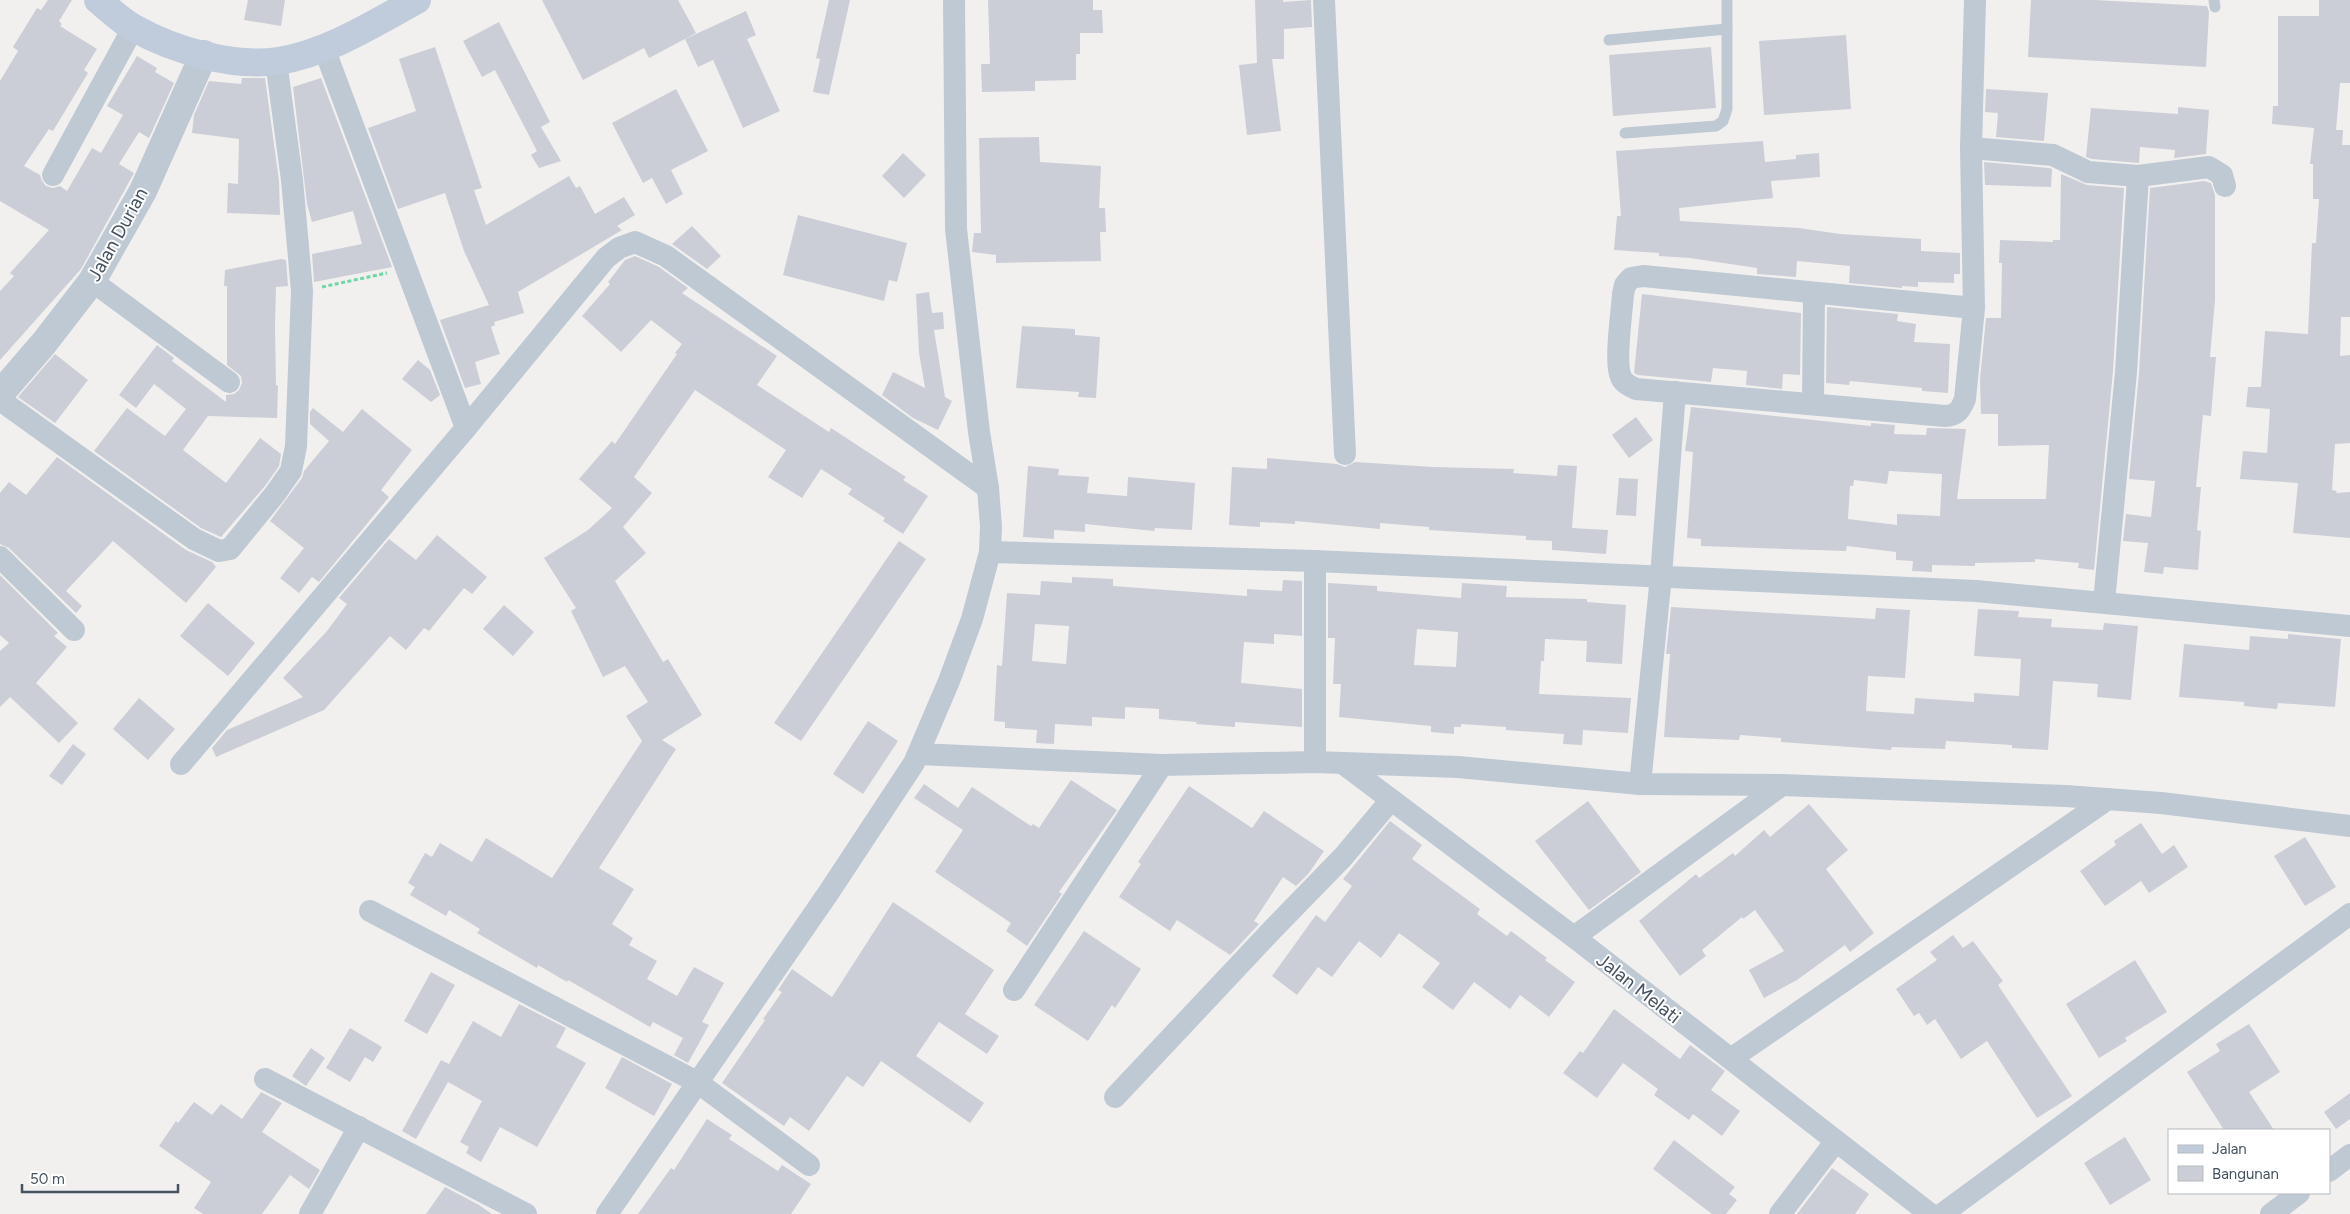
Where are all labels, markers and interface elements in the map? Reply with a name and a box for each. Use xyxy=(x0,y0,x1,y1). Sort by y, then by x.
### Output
street label: Jalan Durian xyxy=(82,183,153,285)
street label: Jalan Melati xyxy=(1592,948,1685,1028)
legend xyxy=(2168,1129,2330,1194)
text: Jalan xyxy=(2212,1140,2247,1158)
scale bar xyxy=(22,1162,179,1194)
text: Bangunan xyxy=(2212,1165,2279,1183)
text: 50 m xyxy=(30,1170,65,1188)

